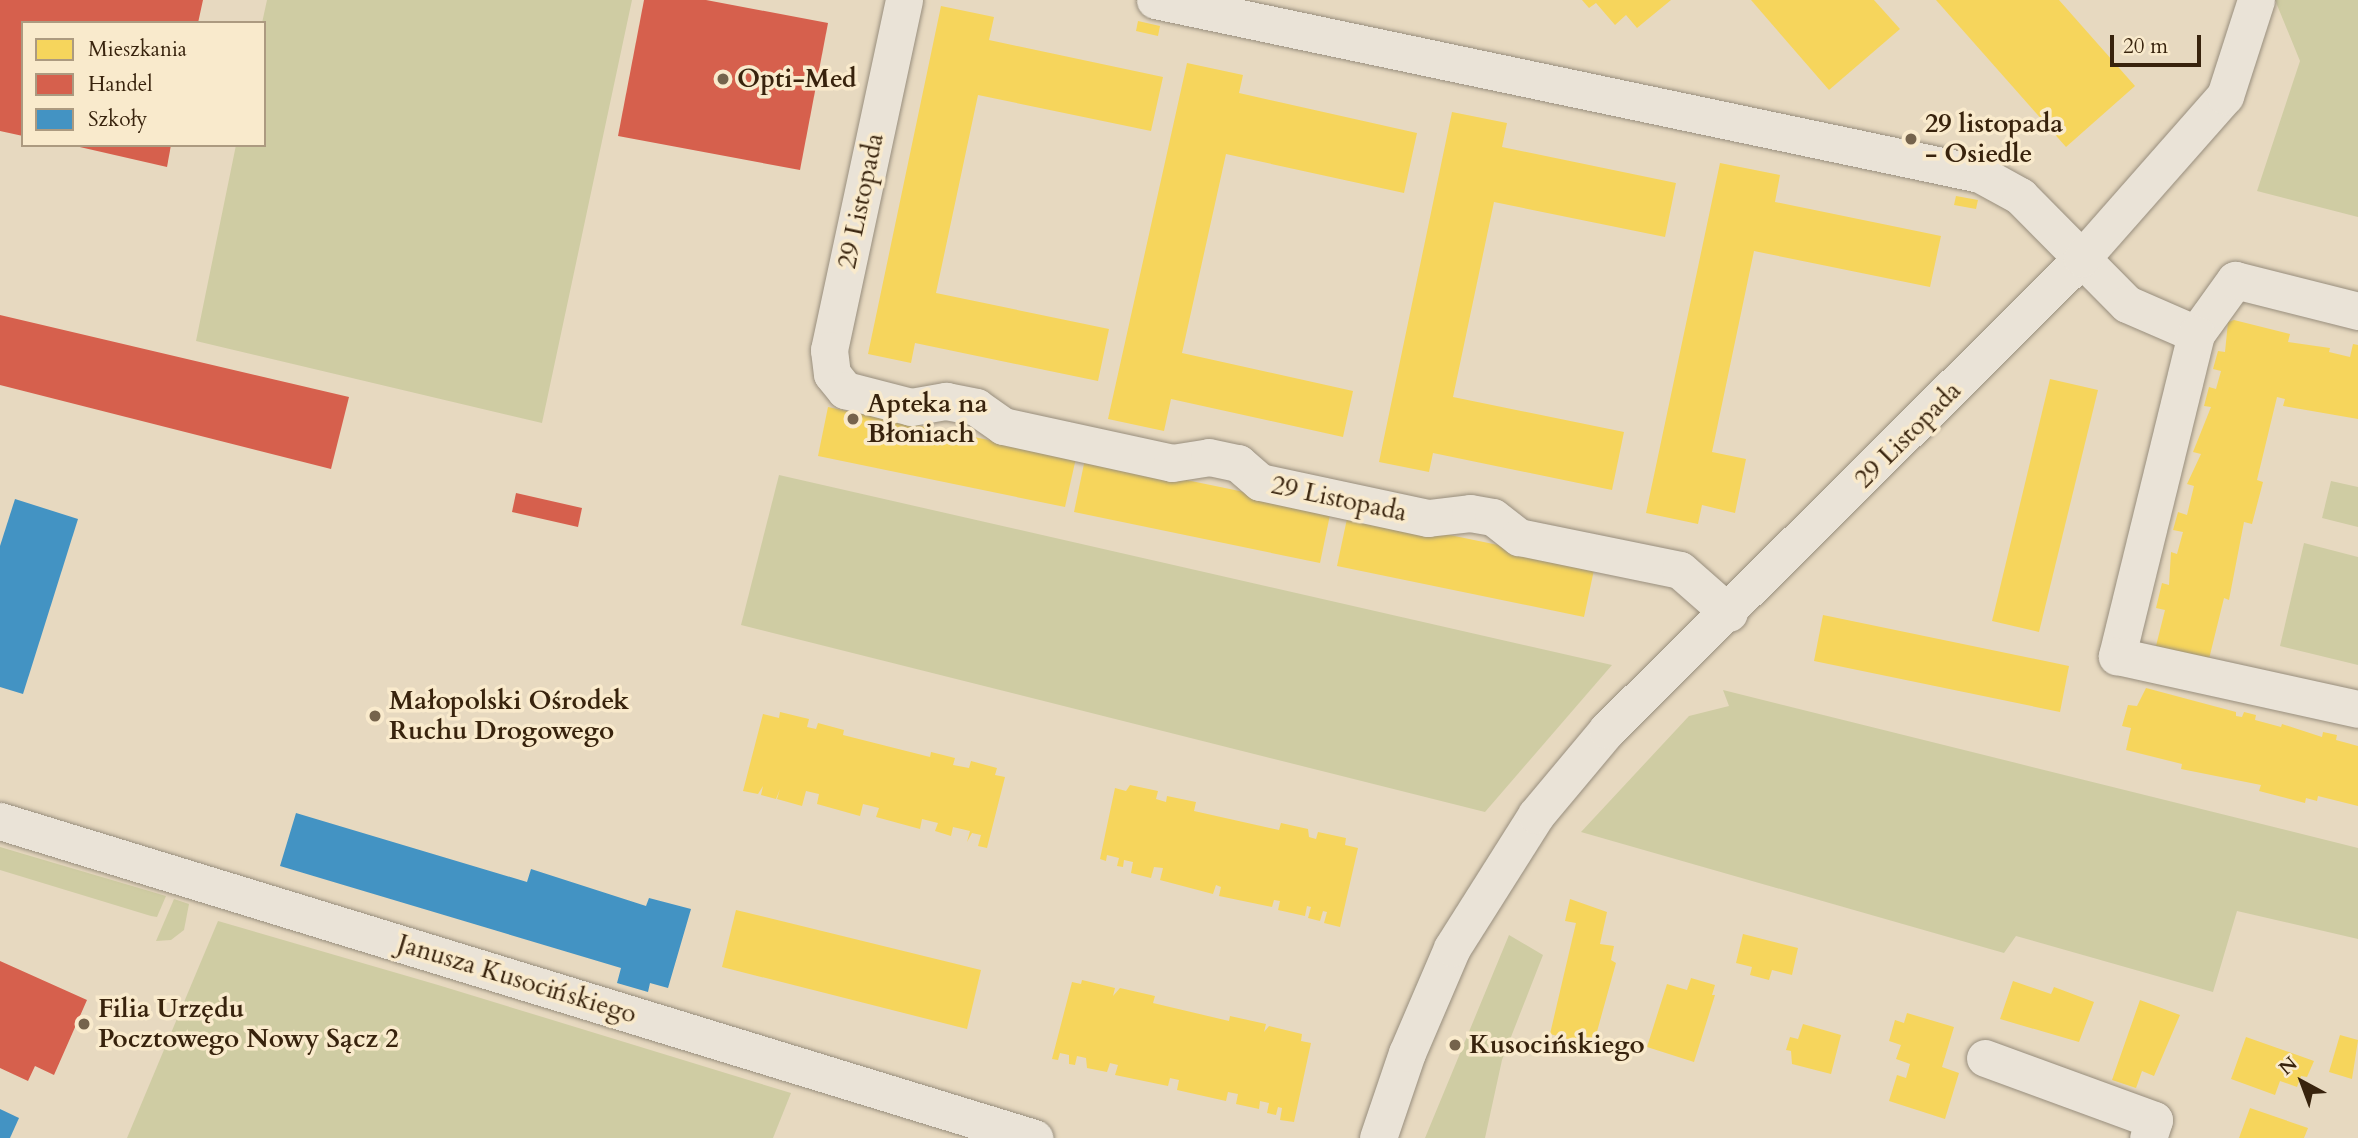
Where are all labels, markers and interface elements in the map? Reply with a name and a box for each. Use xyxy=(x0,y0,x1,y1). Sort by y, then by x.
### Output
legend xyxy=(21,21,266,147)
scale bar xyxy=(2113,21,2204,65)
text: 20 m xyxy=(2123,32,2168,61)
text: Mieszkania xyxy=(88,35,187,64)
place label: Opti-Med xyxy=(737,63,857,95)
text: Handel xyxy=(88,70,153,99)
marker: Opti-Med xyxy=(715,71,731,87)
text: Szkoły xyxy=(88,105,147,134)
place label: 29 listopada - Osiedle xyxy=(1925,108,2063,170)
street label: 29 Listopada xyxy=(831,130,891,272)
marker: 29 listopada - Osiedle xyxy=(1903,131,1919,147)
street label: 29 Listopada xyxy=(1848,375,1968,495)
place label: Apteka na Błoniach xyxy=(867,388,988,450)
marker: Apteka na Błoniach xyxy=(845,411,861,427)
street label: 29 Listopada xyxy=(1268,469,1410,529)
place label: Małopolski Ośrodek Ruchu Drogowego xyxy=(389,685,629,746)
marker: Małopolski Ośrodek Ruchu Drogowego xyxy=(367,708,383,724)
street label: Janusza Kusocińskiego xyxy=(394,928,640,1030)
place label: Filia Urzędu Pocztowego Nowy Sącz 2 xyxy=(98,993,399,1054)
marker: Filia Urzędu Pocztowego Nowy Sącz 2 xyxy=(76,1016,92,1032)
place label: Kusocińskiego xyxy=(1469,1029,1645,1061)
marker: Kusocińskiego xyxy=(1447,1037,1463,1053)
north arrow xyxy=(2267,1047,2337,1117)
text: N xyxy=(2273,1051,2303,1081)

